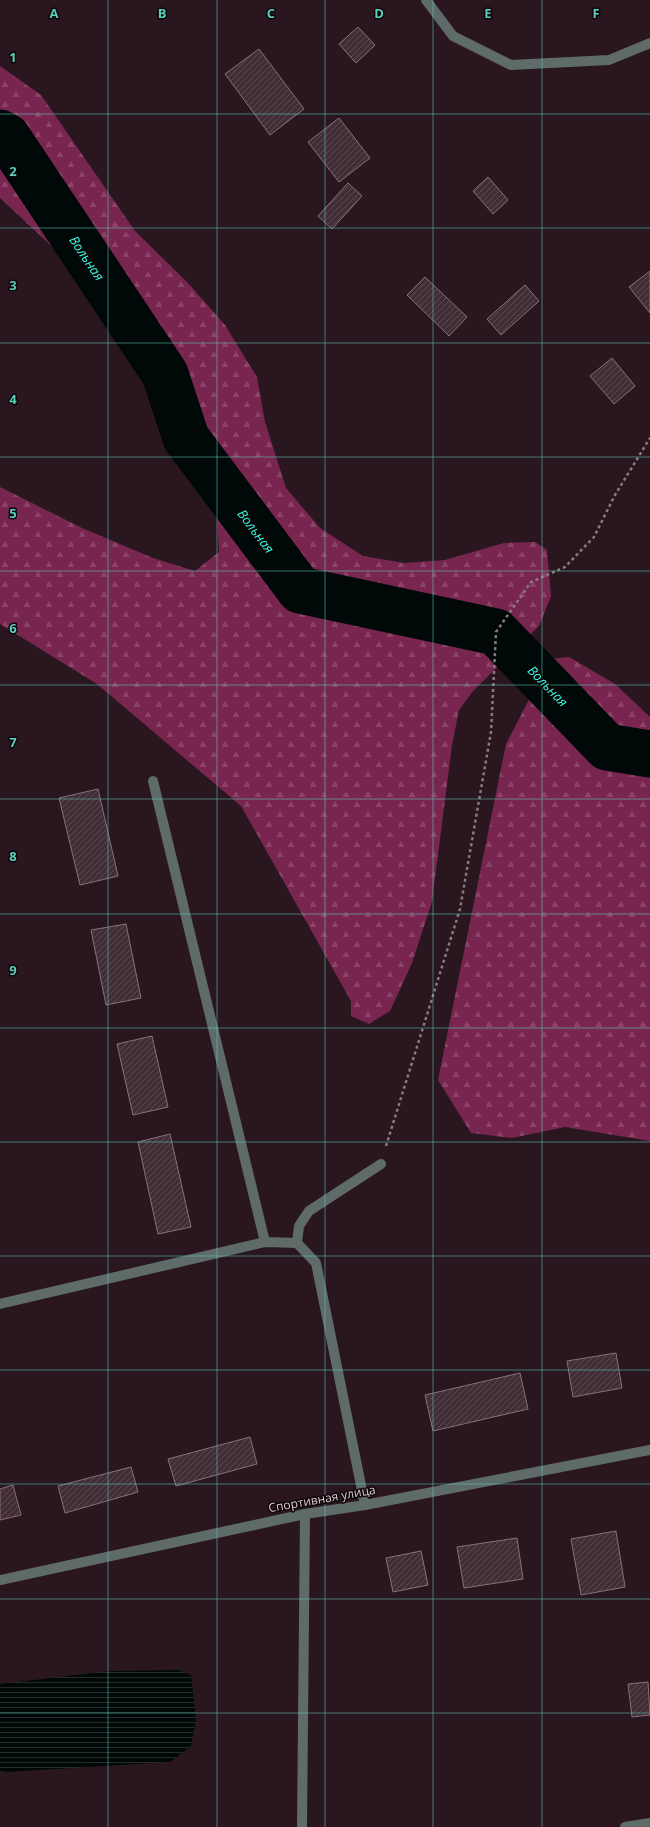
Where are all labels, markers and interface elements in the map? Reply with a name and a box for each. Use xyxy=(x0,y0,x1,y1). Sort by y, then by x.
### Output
text: A xyxy=(50,4,59,22)
text: B xyxy=(158,4,167,22)
text: C xyxy=(267,4,275,22)
text: D xyxy=(374,4,384,22)
text: E xyxy=(484,4,492,22)
text: F xyxy=(592,4,600,22)
text: 1 xyxy=(9,48,17,66)
text: 2 xyxy=(9,162,17,180)
water label: Вольная xyxy=(65,232,109,284)
text: 3 xyxy=(9,276,17,294)
text: 4 xyxy=(9,390,17,408)
text: 5 xyxy=(9,504,17,522)
water label: Вольная xyxy=(234,505,279,557)
text: 6 xyxy=(9,619,17,637)
water label: Вольная xyxy=(524,661,572,711)
text: 7 xyxy=(9,733,17,751)
text: 8 xyxy=(9,847,17,865)
text: 9 xyxy=(9,961,17,979)
street label: Спортивная улица xyxy=(267,1481,377,1516)

